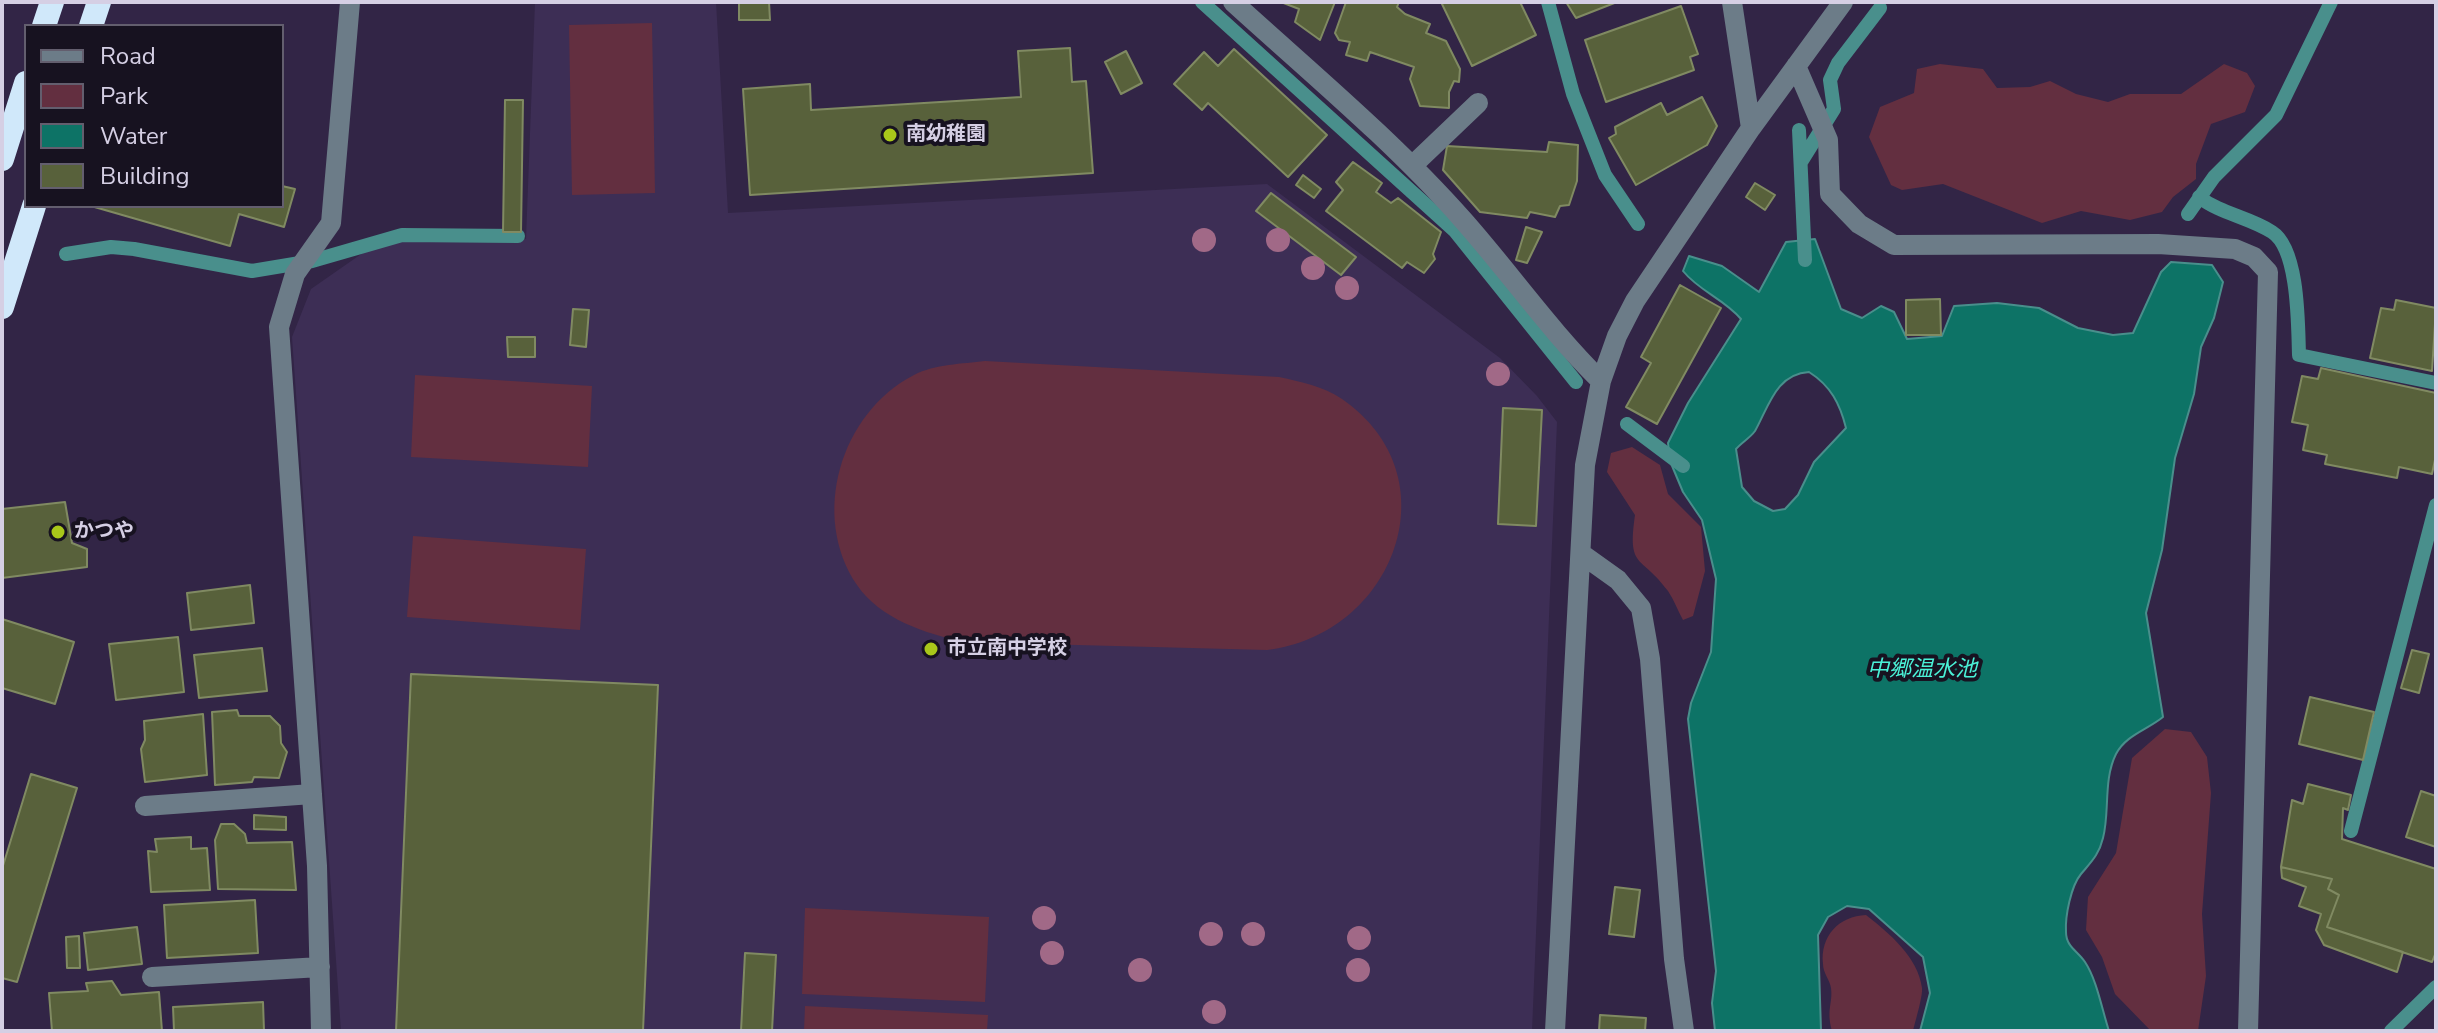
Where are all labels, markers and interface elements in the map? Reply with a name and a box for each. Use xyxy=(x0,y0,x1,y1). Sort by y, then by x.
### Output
legend xyxy=(24,24,284,208)
text: Road xyxy=(100,40,156,72)
text: Park xyxy=(100,80,148,112)
text: Water xyxy=(100,120,167,152)
place label: 南幼稚園 xyxy=(906,123,986,147)
marker: 南幼稚園 xyxy=(881,126,899,144)
text: Building xyxy=(100,160,190,192)
place label: かつや xyxy=(74,520,134,544)
marker: かつや xyxy=(49,523,67,541)
place label: 市立南中学校 xyxy=(947,637,1067,661)
marker: 市立南中学校 xyxy=(922,640,940,658)
water label: 中郷温水池 xyxy=(1867,658,1977,684)

